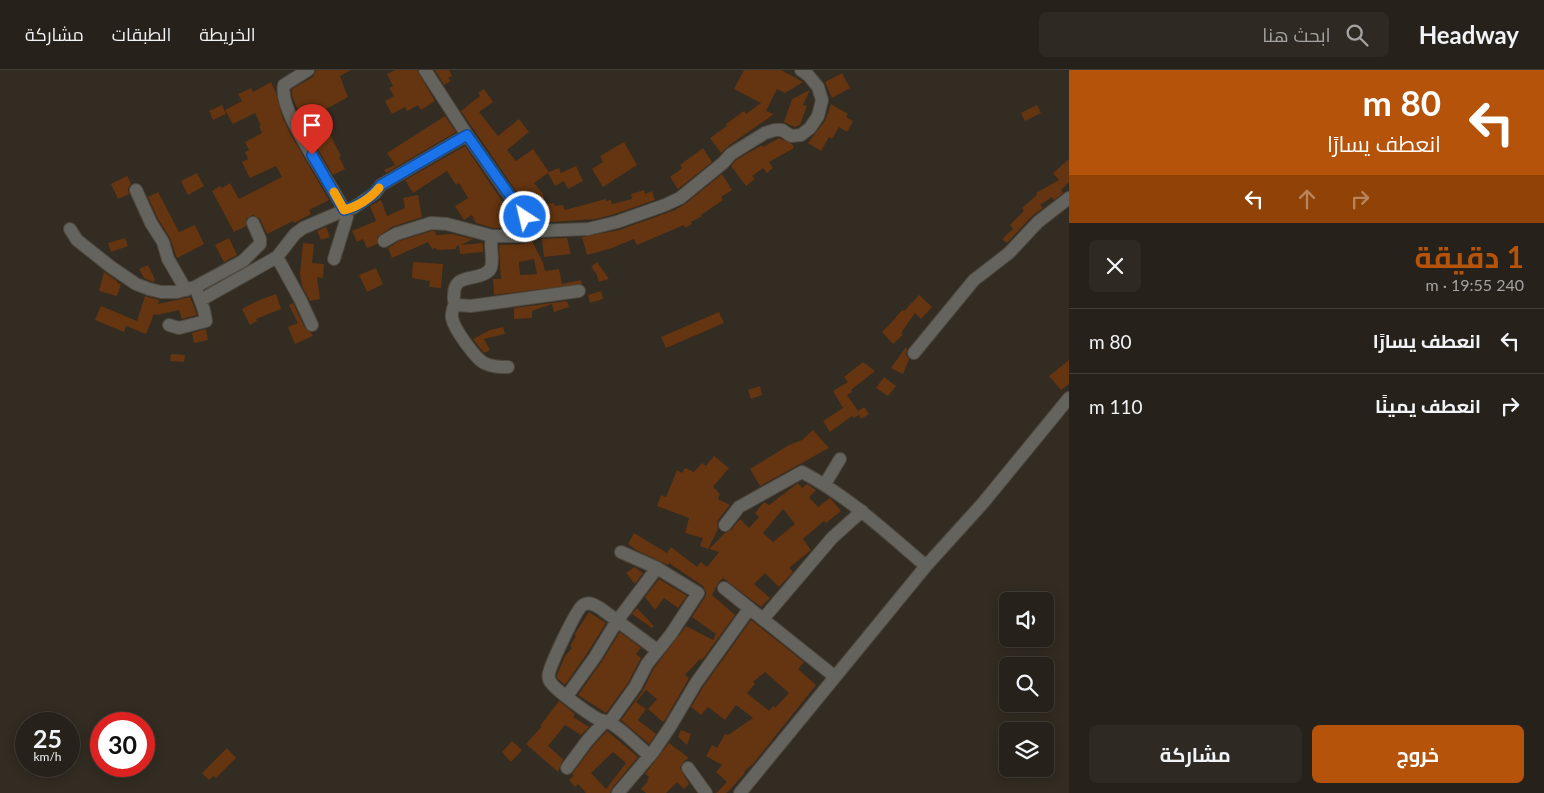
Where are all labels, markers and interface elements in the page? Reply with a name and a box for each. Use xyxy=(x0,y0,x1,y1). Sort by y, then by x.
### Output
search box xyxy=(1039,12,1389,57)
text: Headway xyxy=(1419,20,1519,49)
icon: search xyxy=(1343,21,1371,49)
text: مشاركة xyxy=(25,23,84,45)
text: الطبقات xyxy=(112,23,171,45)
text: الخريطة xyxy=(199,23,256,45)
text: ابحث هنا xyxy=(1262,23,1331,46)
text: 80 m xyxy=(1363,81,1441,123)
icon: left xyxy=(1459,90,1524,155)
pin xyxy=(291,104,333,155)
icon: arrive xyxy=(298,111,326,139)
text: انعطف يسارًا xyxy=(1327,130,1441,157)
icon: left xyxy=(1240,185,1268,213)
icon: ahead xyxy=(1293,185,1321,213)
icon: right xyxy=(1346,185,1374,213)
position arrow xyxy=(498,190,550,242)
text: 1 دقيقة xyxy=(1414,238,1524,274)
button: close xyxy=(1089,240,1141,292)
text: 240 m · 19:55 xyxy=(1425,275,1524,294)
icon: left xyxy=(1496,327,1524,355)
text: انعطف يسارًا xyxy=(1373,329,1481,352)
text: 80 m xyxy=(1089,330,1132,353)
icon: right xyxy=(1496,392,1524,420)
text: انعطف يمينًا xyxy=(1375,394,1481,417)
text: 110 m xyxy=(1089,395,1143,418)
map controls xyxy=(999,592,1054,777)
button: sound xyxy=(999,592,1054,647)
button: search xyxy=(999,657,1054,712)
speed limit sign: 30 xyxy=(90,712,155,777)
button: layers xyxy=(999,722,1054,777)
text: 25 xyxy=(33,723,62,753)
button: مشاركة xyxy=(1089,725,1302,783)
button: خروج xyxy=(1312,725,1524,783)
text: km/h xyxy=(33,749,62,764)

